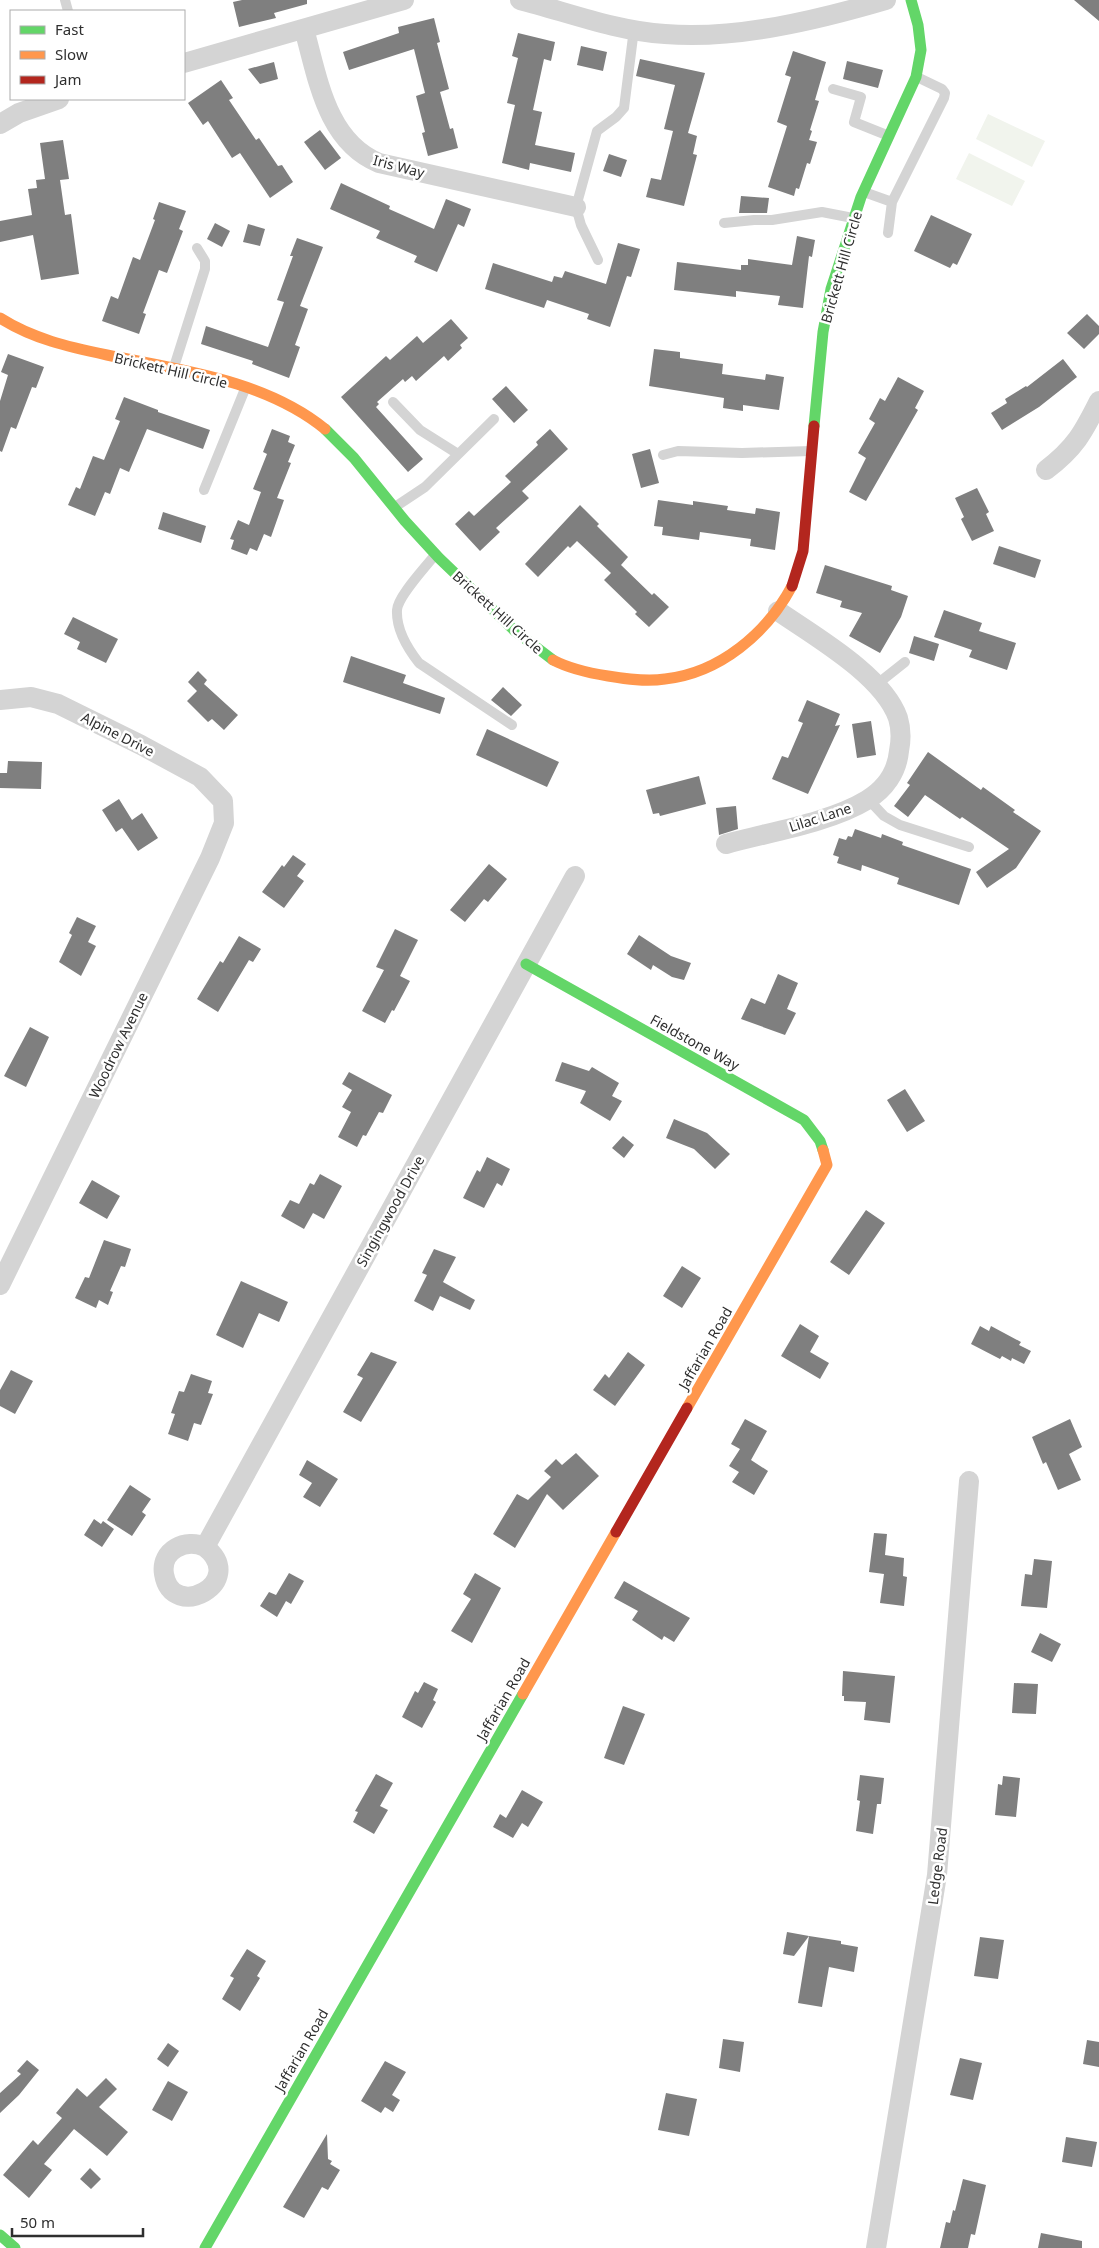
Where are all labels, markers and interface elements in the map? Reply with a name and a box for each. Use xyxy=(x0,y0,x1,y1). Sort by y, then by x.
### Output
legend xyxy=(10,10,185,100)
text: Fast xyxy=(55,19,84,39)
text: Slow xyxy=(55,44,88,64)
text: Jam xyxy=(53,69,82,89)
street label: Iris Way xyxy=(371,150,428,182)
street label: Brickett Hill Circle xyxy=(816,209,866,325)
street label: Brickett Hill Circle xyxy=(113,348,229,392)
street label: Brickett Hill Circle xyxy=(449,566,547,658)
street label: Alpine Drive xyxy=(78,707,158,761)
street label: Lilac Lane xyxy=(786,798,854,836)
street label: Woodrow Avenue xyxy=(84,989,152,1101)
street label: Fieldstone Way xyxy=(647,1010,744,1075)
street label: Singingwood Drive xyxy=(352,1152,428,1270)
street label: Jaffarian Road xyxy=(673,1303,736,1394)
street label: Jaffarian Road xyxy=(471,1654,534,1745)
street label: Ledge Road xyxy=(923,1826,951,1906)
street label: Jaffarian Road xyxy=(269,2005,332,2096)
scale bar xyxy=(12,2206,144,2238)
text: 50 m xyxy=(20,2212,55,2232)

